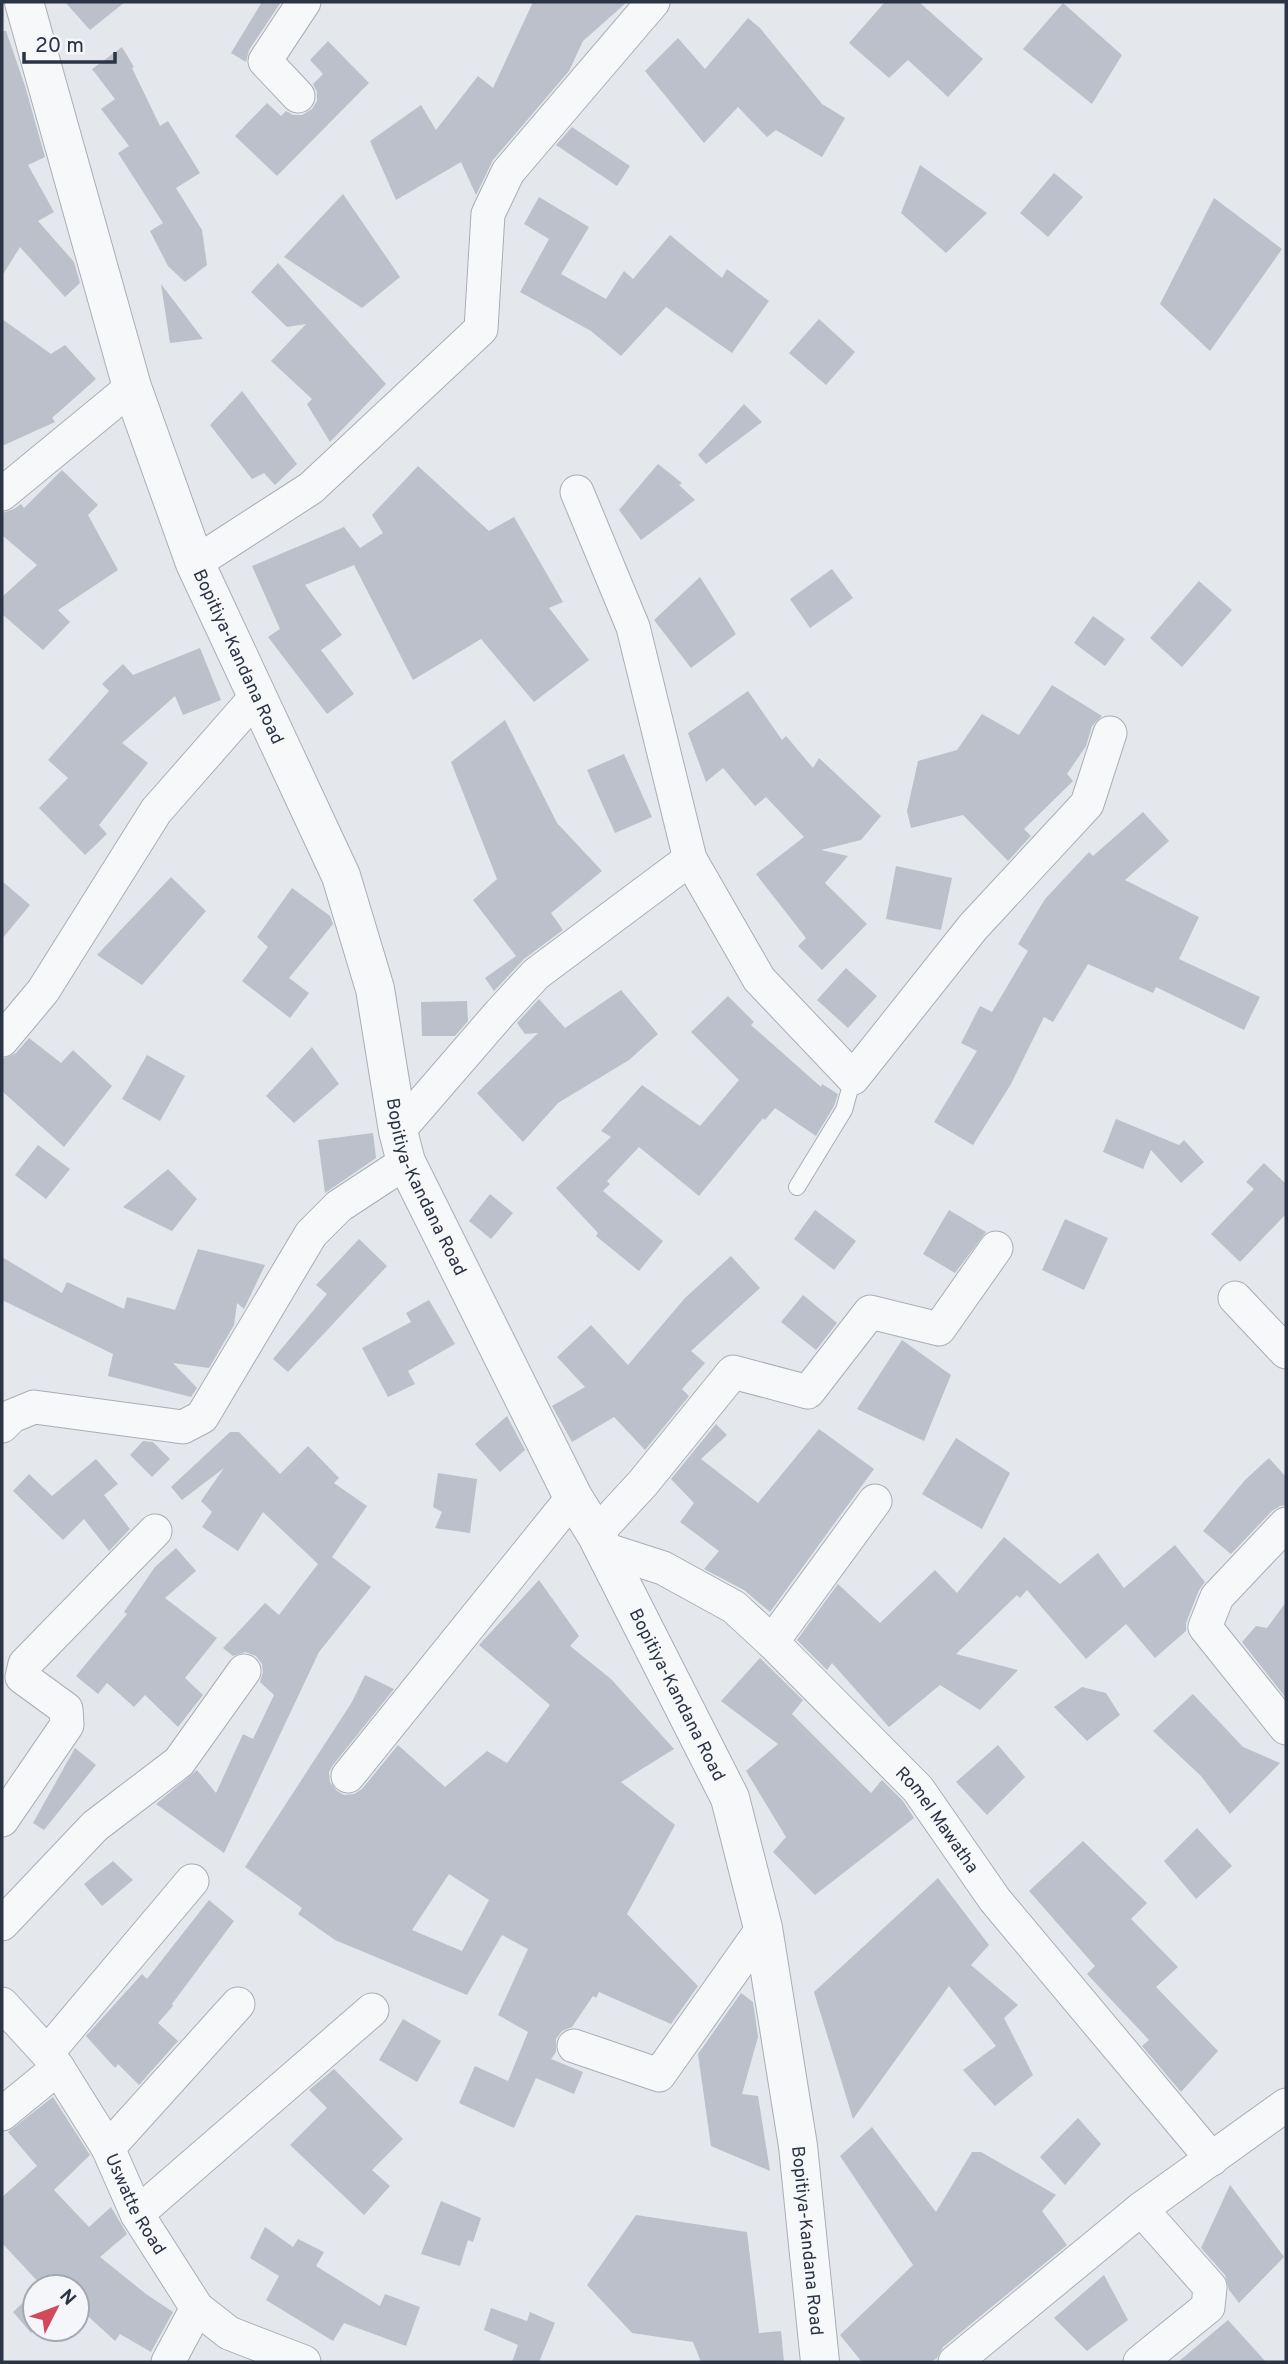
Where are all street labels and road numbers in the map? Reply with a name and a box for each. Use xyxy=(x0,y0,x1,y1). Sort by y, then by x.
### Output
street label: Bopitiya-Kandana Road xyxy=(187,566,288,748)
street label: Bopitiya-Kandana Road xyxy=(380,1097,471,1280)
street label: Bopitiya-Kandana Road xyxy=(623,1605,730,1785)
street label: Romel Mawatha xyxy=(890,1763,983,1878)
street label: Bopitiya-Kandana Road xyxy=(785,2145,827,2337)
street label: Uswatte Road xyxy=(99,2150,170,2260)

